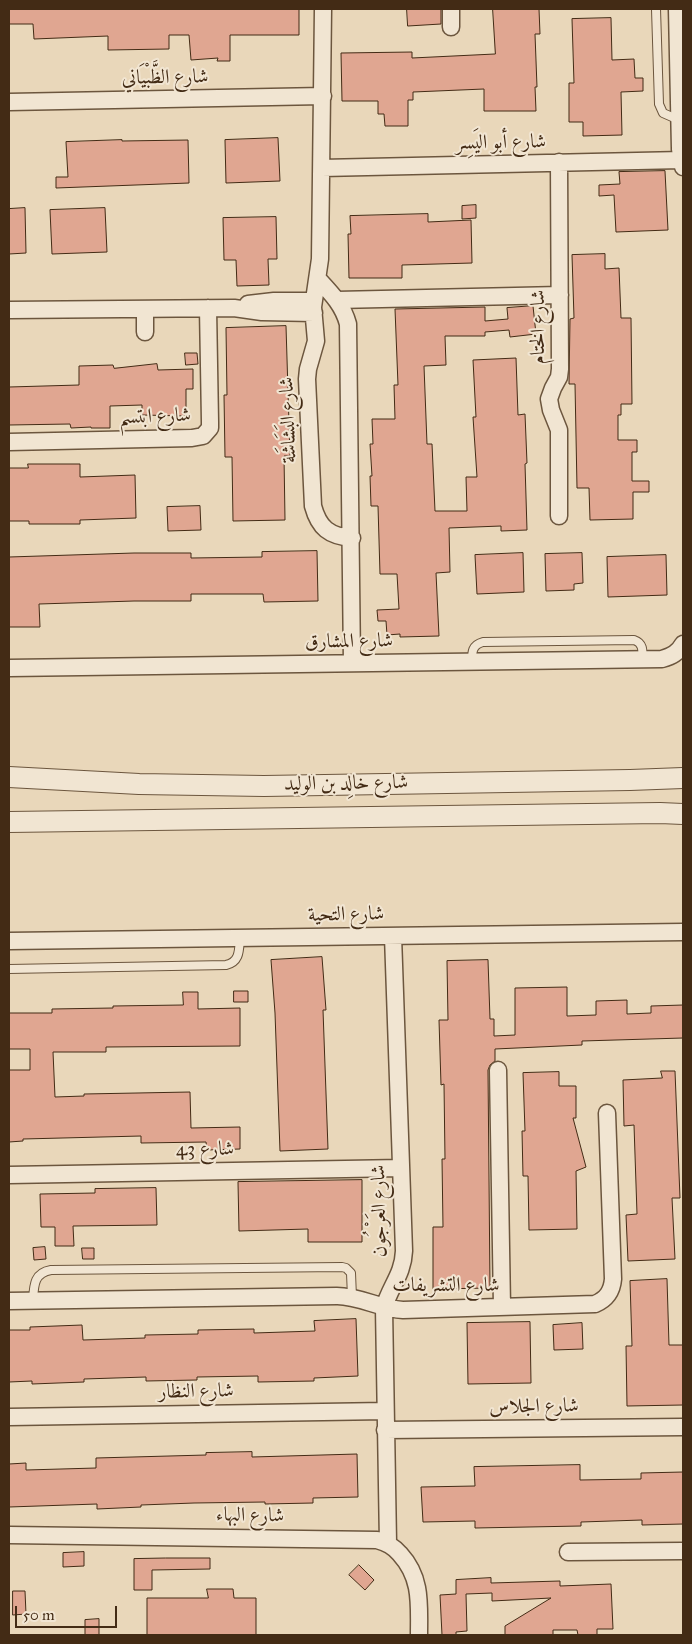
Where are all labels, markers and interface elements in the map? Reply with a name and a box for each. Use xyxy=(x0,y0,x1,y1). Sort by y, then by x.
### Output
street label: شارع الظَّبْيَاني xyxy=(121,65,209,91)
street label: شارع أبو اليَسِر xyxy=(456,130,546,156)
street label: شارع الختام xyxy=(527,290,551,364)
street label: شارع البَشَاشَة xyxy=(275,376,303,464)
street label: شارع ابتسم xyxy=(119,404,191,430)
street label: شارع المشارق xyxy=(305,629,393,655)
street label: شارع خالِد بن الوليد xyxy=(284,771,408,797)
street label: شارع التحية xyxy=(308,902,384,928)
street label: شارع 43 xyxy=(176,1137,234,1163)
street label: شارع العَرْجُون xyxy=(367,1165,393,1257)
street label: شارع التشريفات xyxy=(392,1274,500,1298)
street label: شارع النظار xyxy=(158,1379,234,1405)
street label: شارع الجلاس xyxy=(489,1394,579,1420)
street label: شارع البهاء xyxy=(216,1503,284,1529)
scale bar xyxy=(18,1596,120,1628)
text: 50 m xyxy=(23,1606,55,1624)

